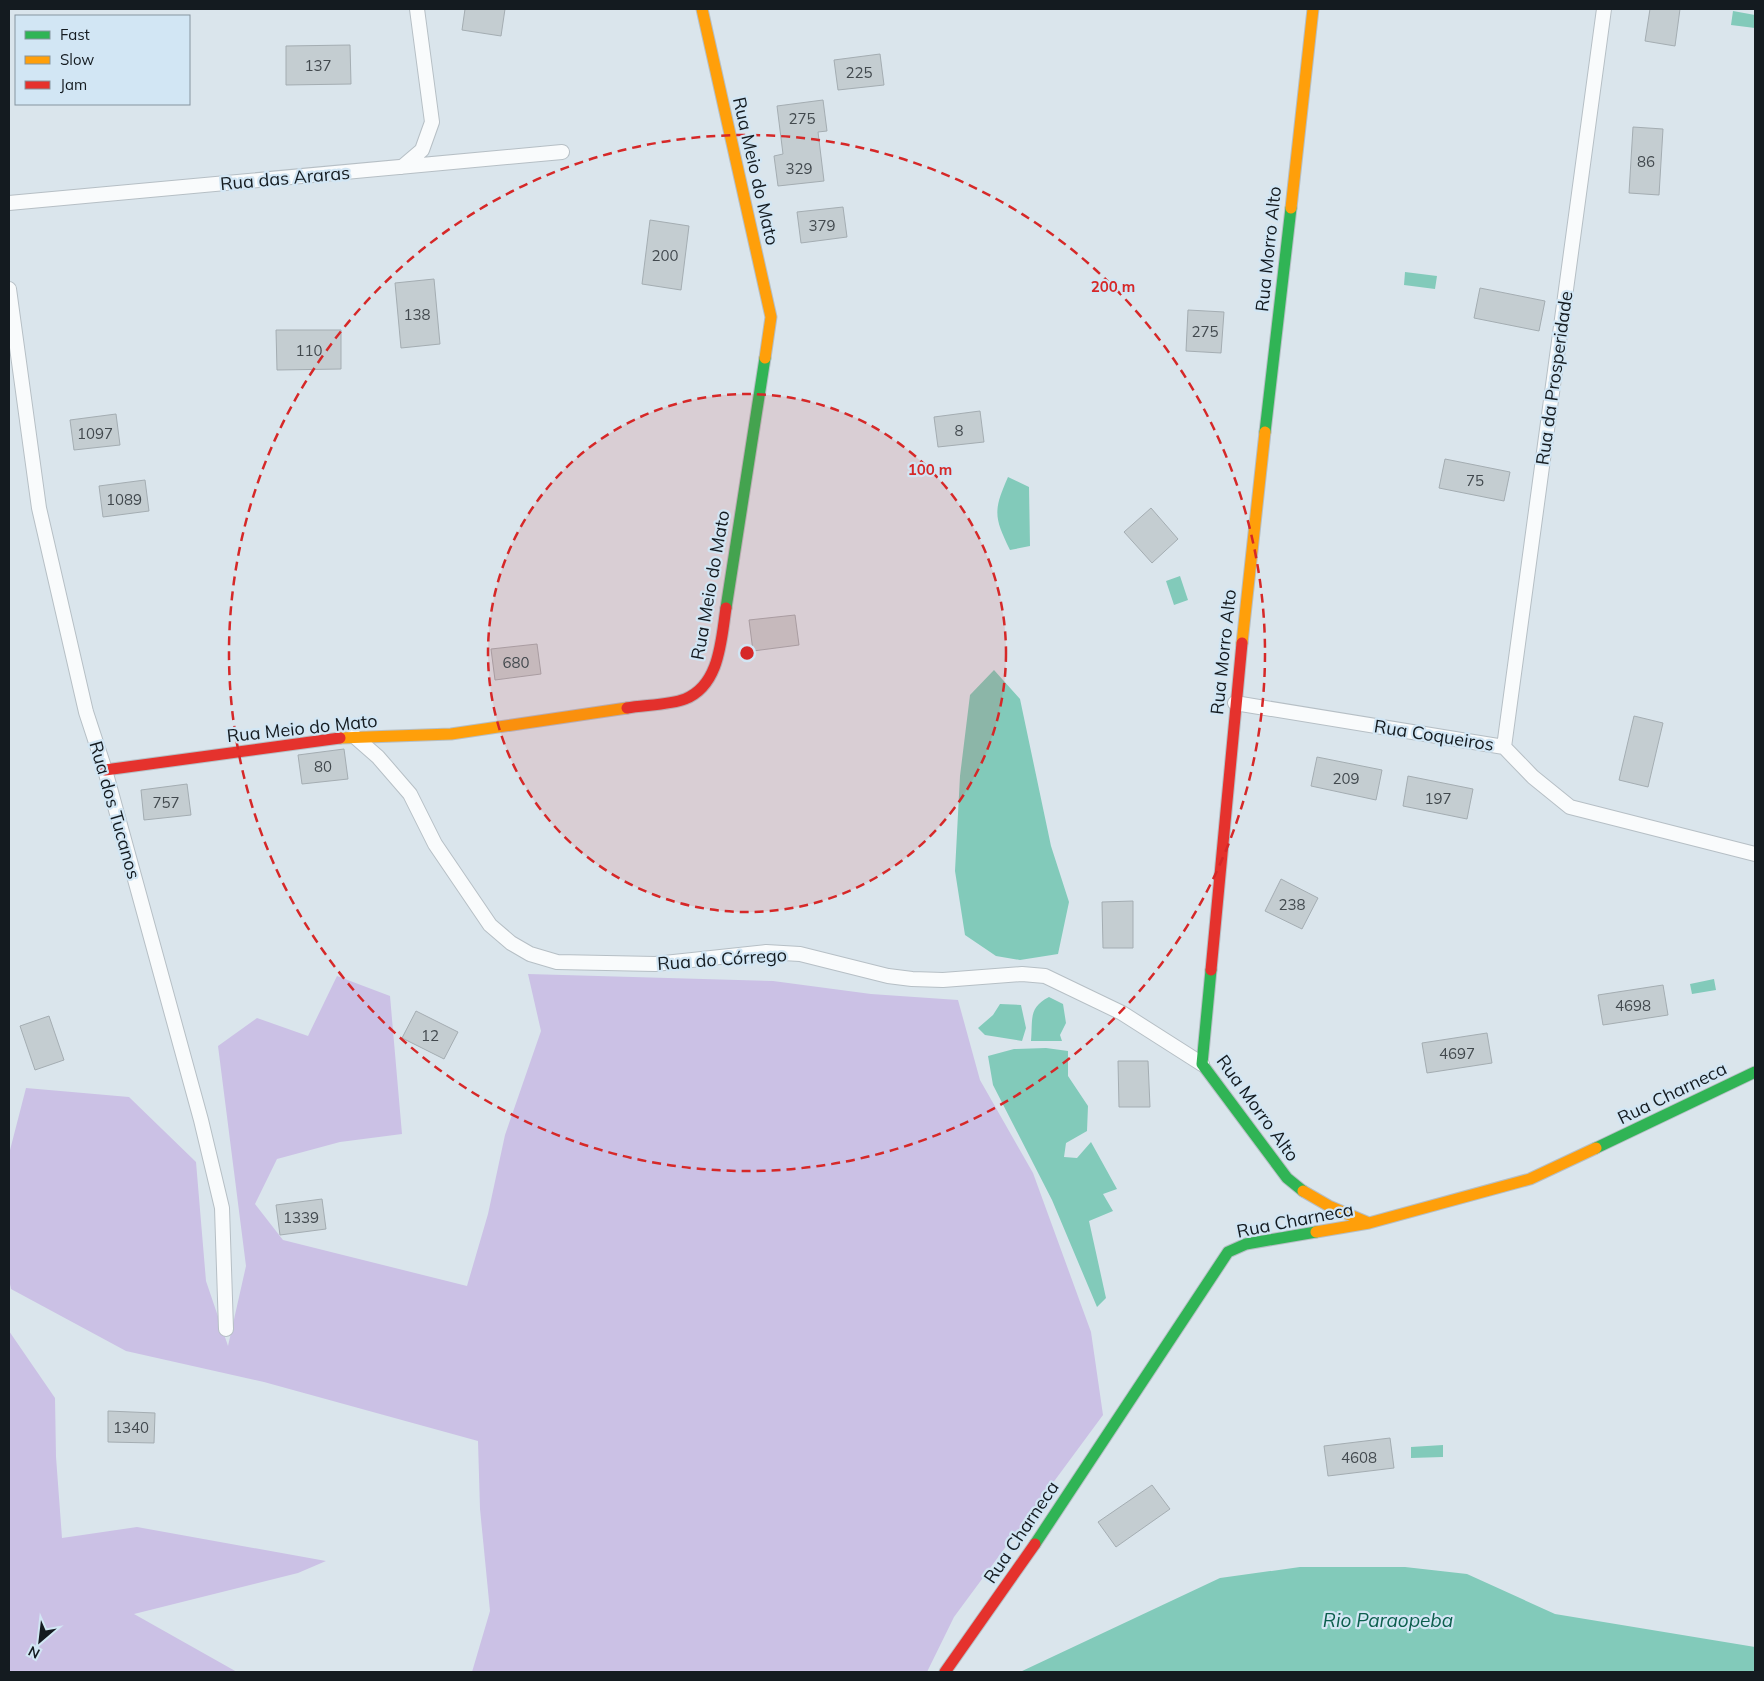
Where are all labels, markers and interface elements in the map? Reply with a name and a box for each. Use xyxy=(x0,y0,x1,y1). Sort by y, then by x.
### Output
legend xyxy=(15,15,190,105)
text: Fast xyxy=(60,25,90,44)
text: Slow xyxy=(60,50,94,69)
house number: 137 xyxy=(304,56,332,75)
house number: 225 xyxy=(845,63,873,82)
text: Jam xyxy=(60,75,87,94)
street label: Rua Meio do Mato xyxy=(728,95,784,247)
house number: 275 xyxy=(788,109,816,128)
house number: 86 xyxy=(1637,152,1655,171)
house number: 329 xyxy=(785,159,813,178)
street label: Rua das Araras xyxy=(219,161,351,195)
street label: Rua Morro Alto xyxy=(1250,185,1286,313)
house number: 379 xyxy=(808,216,836,235)
house number: 200 xyxy=(651,246,679,265)
text: 200 m xyxy=(1091,277,1135,296)
street label: Rua da Prosperidade xyxy=(1530,290,1578,466)
house number: 138 xyxy=(403,305,431,324)
house number: 275 xyxy=(1191,322,1219,341)
house number: 110 xyxy=(295,341,323,360)
house number: 8 xyxy=(954,421,964,440)
house number: 1097 xyxy=(77,424,113,443)
text: 100 m xyxy=(908,460,952,479)
house number: 75 xyxy=(1466,471,1484,490)
house number: 1089 xyxy=(106,490,142,509)
street label: Rua Meio do Mato xyxy=(686,508,734,662)
street label: Rua Morro Alto xyxy=(1205,588,1241,716)
centre of rings xyxy=(738,644,756,662)
house number: 680 xyxy=(502,653,530,672)
street label: Rua Meio do Mato xyxy=(226,709,378,747)
street label: Rua Coqueiros xyxy=(1372,714,1496,756)
street label: Rua dos Tucanos xyxy=(84,738,146,882)
house number: 80 xyxy=(314,757,332,776)
house number: 209 xyxy=(1332,769,1360,788)
house number: 197 xyxy=(1424,789,1452,808)
house number: 757 xyxy=(152,793,180,812)
house number: 238 xyxy=(1278,895,1306,914)
street label: Rua do Córrego xyxy=(656,943,788,975)
house number: 4698 xyxy=(1615,996,1651,1015)
house number: 12 xyxy=(421,1026,439,1045)
house number: 4697 xyxy=(1439,1044,1475,1063)
street label: Rua Morro Alto xyxy=(1212,1050,1304,1166)
street label: Rua Charneca xyxy=(1614,1057,1730,1129)
street label: Rua Charneca xyxy=(1235,1197,1355,1243)
house number: 1339 xyxy=(283,1208,319,1227)
house number: 1340 xyxy=(113,1418,149,1437)
house number: 4608 xyxy=(1341,1448,1377,1467)
street label: Rua Charneca xyxy=(978,1476,1064,1588)
water label: Rio Paraopeba xyxy=(1323,1608,1453,1632)
north arrow xyxy=(15,1616,65,1666)
text: N xyxy=(25,1642,43,1663)

